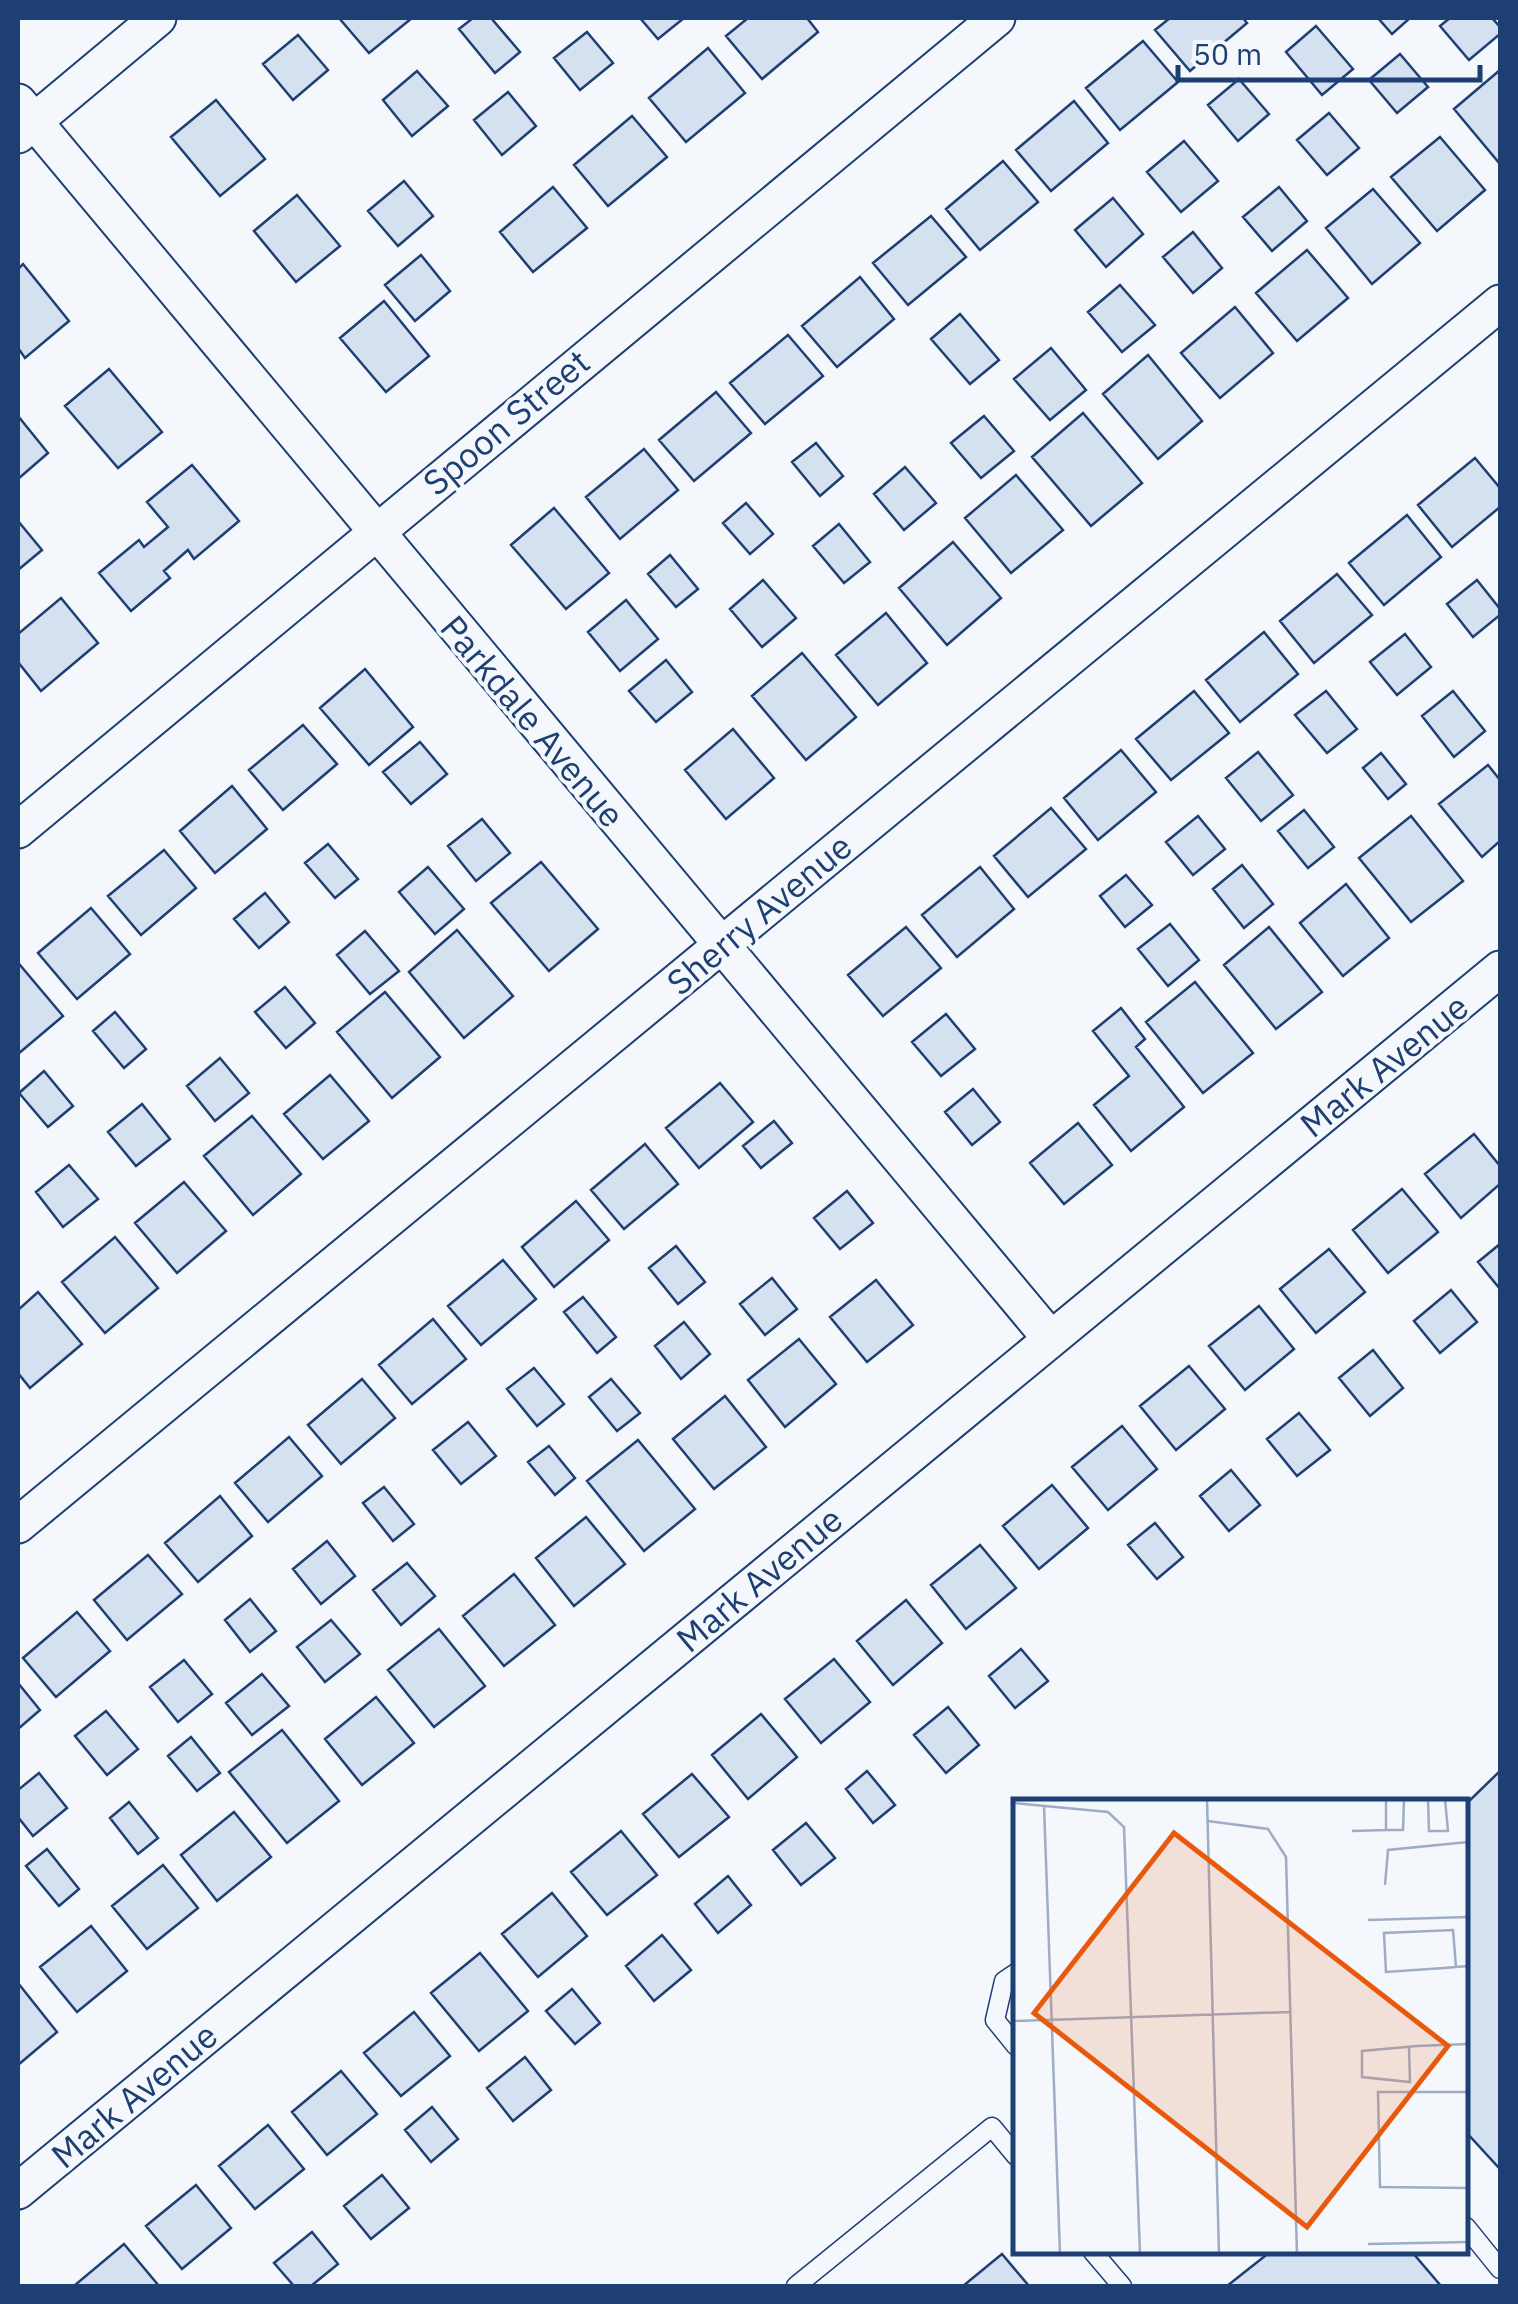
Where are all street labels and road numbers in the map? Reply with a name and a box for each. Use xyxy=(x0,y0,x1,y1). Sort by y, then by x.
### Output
street label: Spoon Street xyxy=(413,339,599,505)
street label: Parkdale Avenue xyxy=(431,605,635,837)
street label: Sherry Avenue xyxy=(657,823,861,1005)
street label: Mark Avenue xyxy=(1290,983,1478,1147)
street label: Mark Avenue xyxy=(666,1496,852,1662)
street label: Mark Avenue xyxy=(41,2012,227,2178)

